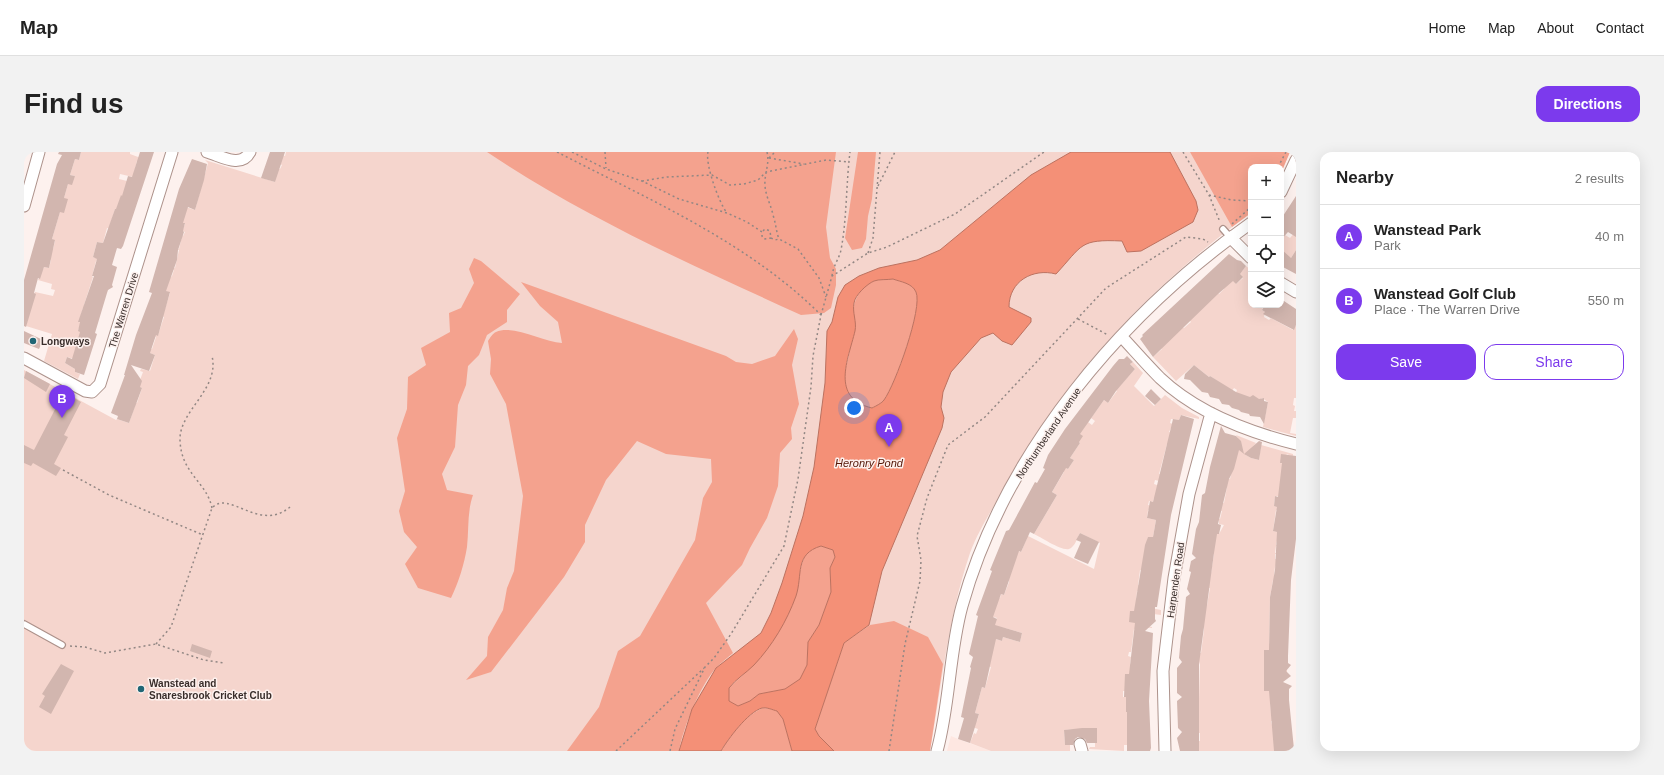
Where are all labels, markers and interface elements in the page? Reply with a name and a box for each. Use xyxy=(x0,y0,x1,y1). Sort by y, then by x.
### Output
text: Map xyxy=(20,17,58,38)
text: Home xyxy=(1429,20,1466,36)
text: Map xyxy=(1488,20,1515,36)
text: About xyxy=(1537,20,1574,36)
text: Contact xyxy=(1596,20,1644,36)
button: Directions xyxy=(1536,86,1640,122)
text: Find us xyxy=(24,88,124,119)
map controls xyxy=(1248,164,1284,308)
button: + xyxy=(1248,164,1284,200)
text: Nearby xyxy=(1336,168,1394,187)
text: 2 results xyxy=(1575,171,1624,186)
button: − xyxy=(1248,200,1284,236)
text: Wanstead Park xyxy=(1374,221,1481,238)
text: A xyxy=(1344,229,1354,244)
text: 40 m xyxy=(1595,229,1624,244)
button: locate xyxy=(1248,236,1284,272)
text: Park xyxy=(1374,238,1401,253)
street label: The Warren Drive xyxy=(107,271,140,349)
button: layers xyxy=(1248,272,1284,308)
text: Wanstead Golf Club xyxy=(1374,285,1516,302)
text: B xyxy=(1344,293,1354,308)
text: 550 m xyxy=(1588,293,1624,308)
text: Place · The Warren Drive xyxy=(1374,302,1520,317)
marker: Longways xyxy=(28,336,38,346)
place label: Longways xyxy=(41,336,90,347)
button: Save xyxy=(1336,344,1476,380)
button: Share xyxy=(1484,344,1624,380)
pin: B xyxy=(49,385,75,418)
street label: Northumberland Avenue xyxy=(1014,385,1083,481)
your location xyxy=(844,398,864,418)
pin: A xyxy=(876,414,902,447)
water label: Heronry Pond xyxy=(835,457,904,469)
street label: Harpenden Road xyxy=(1165,542,1186,619)
place label: Wanstead and Snaresbrook Cricket Club xyxy=(149,678,272,701)
marker: Wanstead and Snaresbrook Cricket Club xyxy=(136,684,146,694)

